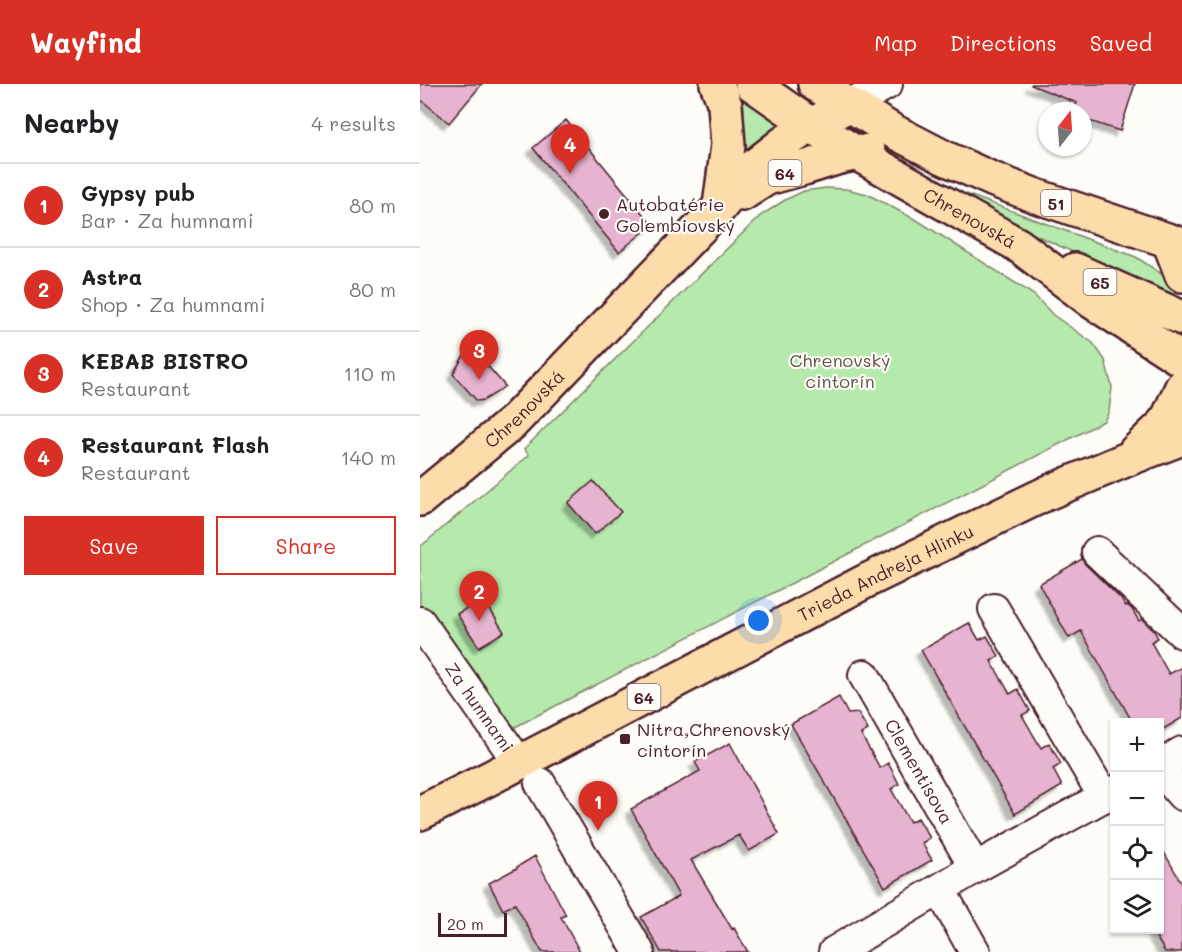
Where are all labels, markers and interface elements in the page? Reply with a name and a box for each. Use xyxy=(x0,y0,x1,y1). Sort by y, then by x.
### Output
text: Wayfind xyxy=(30,24,141,60)
text: Map xyxy=(874,29,917,56)
text: Directions xyxy=(950,29,1057,56)
text: Saved xyxy=(1090,29,1152,56)
north arrow xyxy=(1038,102,1092,156)
text: Nearby xyxy=(24,106,119,140)
text: 4 results xyxy=(311,110,396,136)
pin: 4 xyxy=(550,124,590,174)
road number: 64 xyxy=(768,160,802,186)
text: Gypsy pub xyxy=(81,178,195,207)
street label: Chrenovská xyxy=(919,182,1021,254)
road number: 51 xyxy=(1041,190,1071,216)
text: 1 xyxy=(39,192,48,218)
text: 80 m xyxy=(349,192,396,218)
place label: Autobatérie Golembiovský xyxy=(616,192,735,237)
text: Bar · Za humnami xyxy=(81,207,254,233)
marker: Autobatérie Golembiovský xyxy=(597,207,611,221)
text: Astra xyxy=(81,262,142,291)
road number: 65 xyxy=(1084,269,1116,295)
text: 2 xyxy=(38,276,49,302)
text: 80 m xyxy=(349,276,396,302)
text: Shop · Za humnami xyxy=(81,291,265,317)
pin: 3 xyxy=(460,330,498,380)
text: KEBAB BISTRO xyxy=(81,346,248,375)
park label: Chrenovský cintorín xyxy=(789,348,891,393)
text: 3 xyxy=(38,360,50,386)
text: 110 m xyxy=(343,360,396,386)
street label: Chrenovská xyxy=(479,364,569,453)
text: Restaurant xyxy=(81,375,191,401)
text: Restaurant Flash xyxy=(81,430,269,459)
text: 4 xyxy=(37,444,50,470)
text: 140 m xyxy=(341,444,396,470)
text: Restaurant xyxy=(81,459,191,485)
button: Save xyxy=(24,516,204,575)
button: Share xyxy=(216,516,396,575)
street label: Trieda Andreja Hlinku xyxy=(794,519,977,627)
pin: 2 xyxy=(460,572,498,621)
your location xyxy=(744,606,773,635)
street label: Za humnami xyxy=(440,657,520,757)
road number: 64 xyxy=(628,684,660,710)
street label: Clementisova xyxy=(880,714,959,828)
place label: Nitra,Chrenovský cintorín xyxy=(637,717,790,762)
map controls xyxy=(1110,718,1164,934)
button: + xyxy=(1110,718,1164,772)
marker: Nitra,Chrenovský cintorín xyxy=(618,732,632,746)
button: − xyxy=(1110,772,1164,826)
pin: 1 xyxy=(578,782,618,831)
button: locate xyxy=(1110,826,1164,880)
button: layers xyxy=(1110,880,1164,934)
scale bar xyxy=(438,910,507,938)
text: 20 m xyxy=(447,913,484,934)

